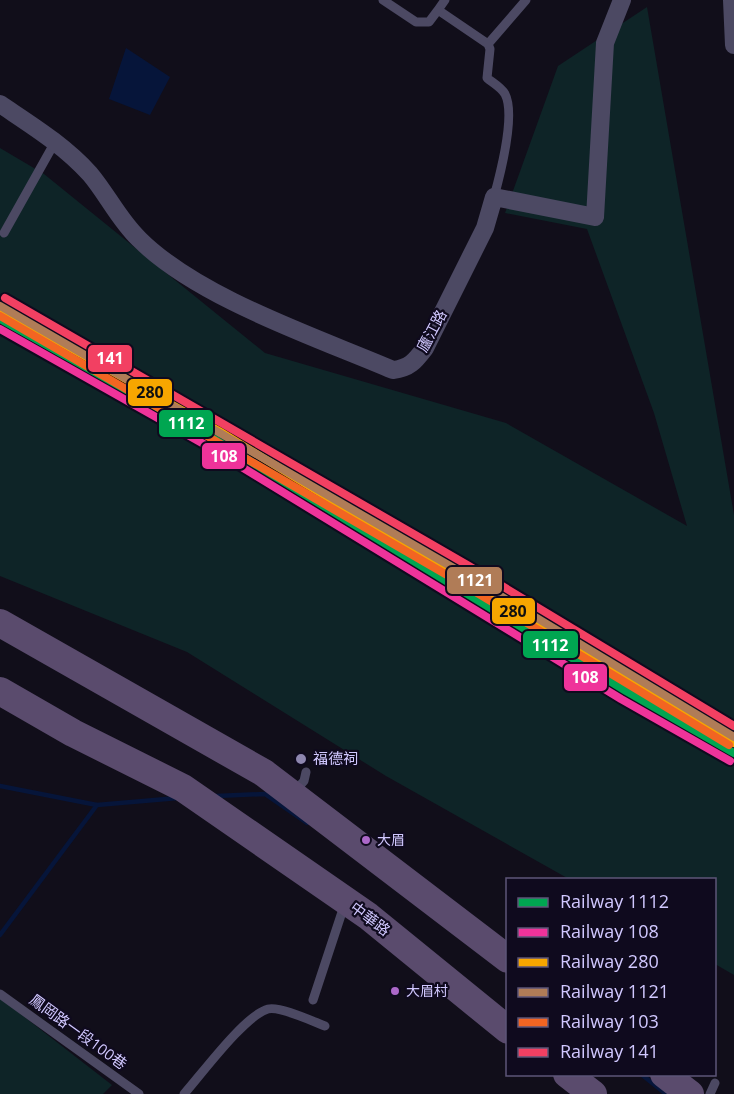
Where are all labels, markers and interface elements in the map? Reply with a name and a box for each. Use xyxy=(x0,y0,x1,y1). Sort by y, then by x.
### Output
street label: 廬江路 xyxy=(412,306,451,355)
line badge: 141 xyxy=(87,344,133,373)
text: 141 xyxy=(96,347,124,369)
line badge: 280 xyxy=(127,378,173,407)
text: 280 xyxy=(136,381,164,403)
line badge: 1112 xyxy=(158,409,214,438)
text: 1112 xyxy=(168,412,204,434)
line badge: 108 xyxy=(201,442,246,470)
text: 108 xyxy=(210,445,238,467)
line badge: 1121 xyxy=(446,566,503,595)
text: 1121 xyxy=(457,569,493,591)
line badge: 280 xyxy=(491,597,536,625)
text: 280 xyxy=(499,600,527,622)
line badge: 1112 xyxy=(522,630,579,659)
text: 1112 xyxy=(532,634,568,656)
line badge: 108 xyxy=(563,663,608,692)
text: 108 xyxy=(571,666,599,688)
place label: 福德祠 xyxy=(313,748,358,768)
marker: 福德祠 xyxy=(294,752,308,766)
place label: 大眉 xyxy=(377,830,405,849)
marker: 大眉 xyxy=(360,834,372,846)
legend xyxy=(506,878,716,1076)
text: Railway 1112 xyxy=(560,889,669,913)
street label: 中華路 xyxy=(347,897,395,940)
text: Railway 108 xyxy=(560,919,659,943)
text: Railway 280 xyxy=(560,949,659,973)
text: Railway 1121 xyxy=(560,979,669,1003)
place label: 大眉村 xyxy=(406,981,448,1000)
marker: 大眉村 xyxy=(389,985,401,997)
street label: 鳳岡路一段100巷 xyxy=(26,989,131,1073)
text: Railway 103 xyxy=(560,1009,659,1033)
text: Railway 141 xyxy=(560,1039,659,1063)

